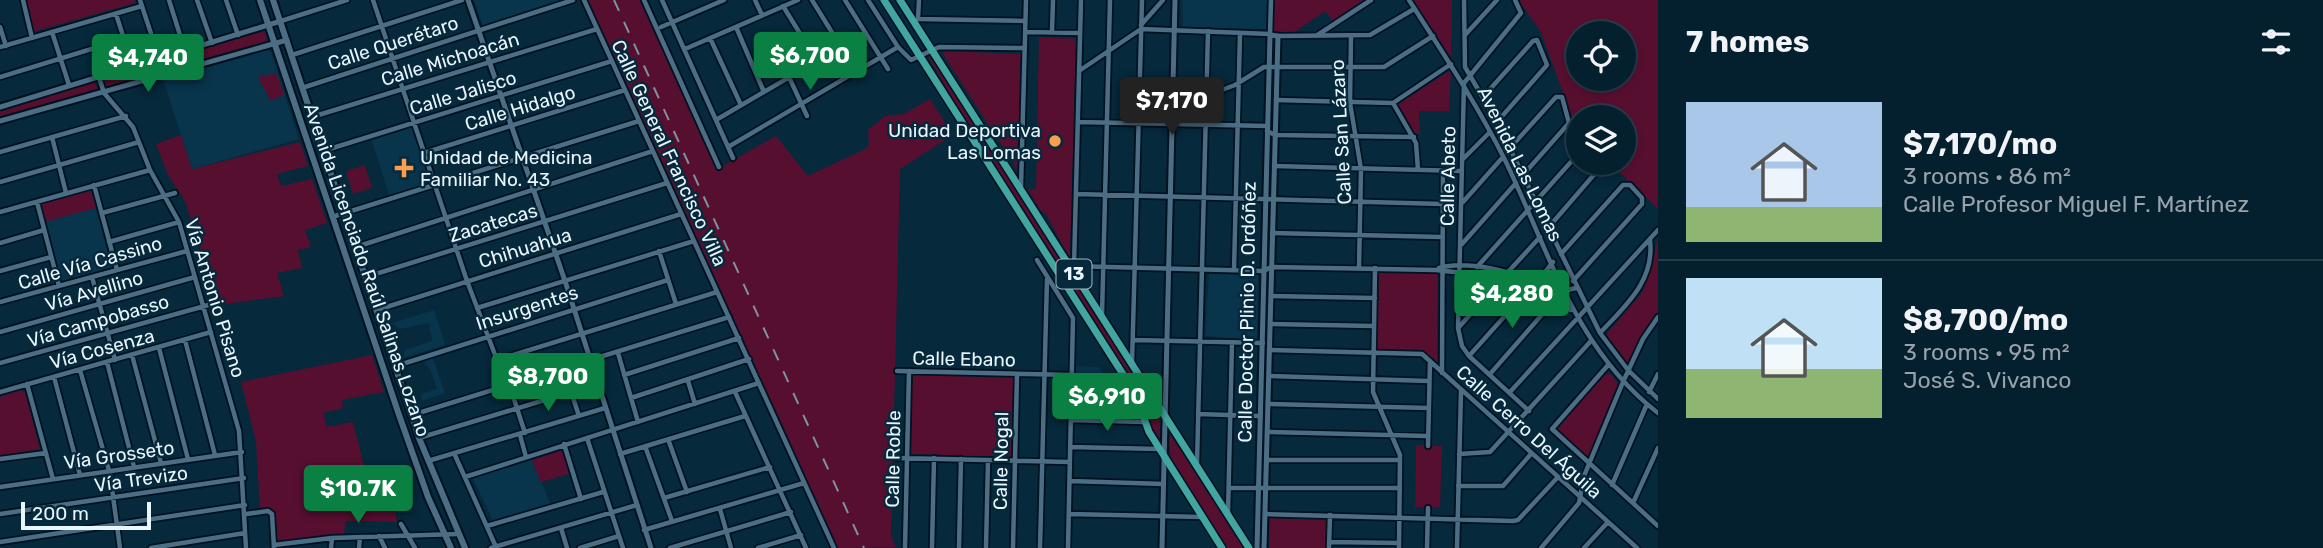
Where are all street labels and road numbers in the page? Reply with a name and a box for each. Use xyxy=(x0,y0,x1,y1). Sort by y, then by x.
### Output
street label: Calle Querétaro xyxy=(325,11,461,75)
street label: Calle Michoacán xyxy=(378,27,522,91)
street label: Calle General Francisco Villa xyxy=(606,36,732,270)
street label: Calle San Lázaro xyxy=(1326,59,1356,205)
street label: Calle Jalisco xyxy=(407,66,519,120)
street label: Calle Hidalgo xyxy=(462,80,578,136)
street label: Avenida Las Lomas xyxy=(1473,83,1567,245)
street label: Avenida Licenciado Raúl Salinas Lozano xyxy=(299,100,435,440)
street label: Calle Abeto xyxy=(1436,126,1460,226)
street label: Calle Doctor Plinio D. Ordóñez xyxy=(1233,181,1261,443)
street label: Zacatecas xyxy=(446,199,540,247)
street label: Vía Antonio Pisano xyxy=(180,216,250,380)
street label: Chihuahua xyxy=(476,223,574,273)
street label: Calle Vía Cassino xyxy=(15,231,165,295)
road number: 13 xyxy=(1056,260,1092,288)
street label: Vía Avellino xyxy=(42,266,146,316)
street label: Insurgentes xyxy=(473,281,581,335)
street label: Vía Campobasso xyxy=(24,290,172,352)
street label: Vía Cosenza xyxy=(47,324,157,374)
street label: Calle Ebano xyxy=(912,347,1016,371)
street label: Calle Cerro Del Águila xyxy=(1451,360,1607,504)
street label: Calle Roble xyxy=(881,410,905,508)
street label: Calle Nogal xyxy=(989,412,1013,510)
street label: Vía Grosseto xyxy=(62,436,176,474)
street label: Vía Trevizo xyxy=(93,461,189,497)

